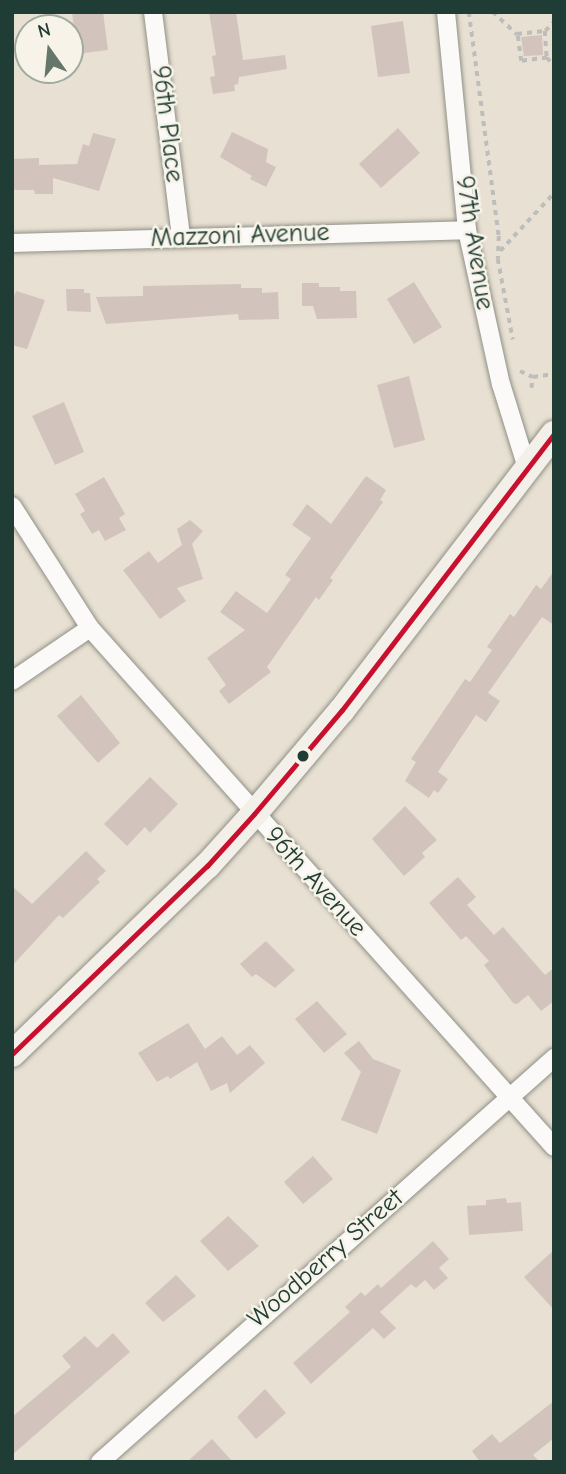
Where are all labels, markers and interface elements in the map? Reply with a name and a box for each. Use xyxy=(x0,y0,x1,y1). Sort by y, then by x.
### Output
north arrow xyxy=(14,14,84,84)
text: N xyxy=(35,18,53,43)
street label: 96th Place xyxy=(144,64,190,184)
street label: 97th Avenue xyxy=(448,174,500,312)
street label: Mazzoni Avenue xyxy=(150,217,330,255)
unlabelled marker xyxy=(296,749,310,763)
street label: 96th Avenue xyxy=(258,821,372,943)
street label: Woodberry Street xyxy=(242,1183,410,1335)

